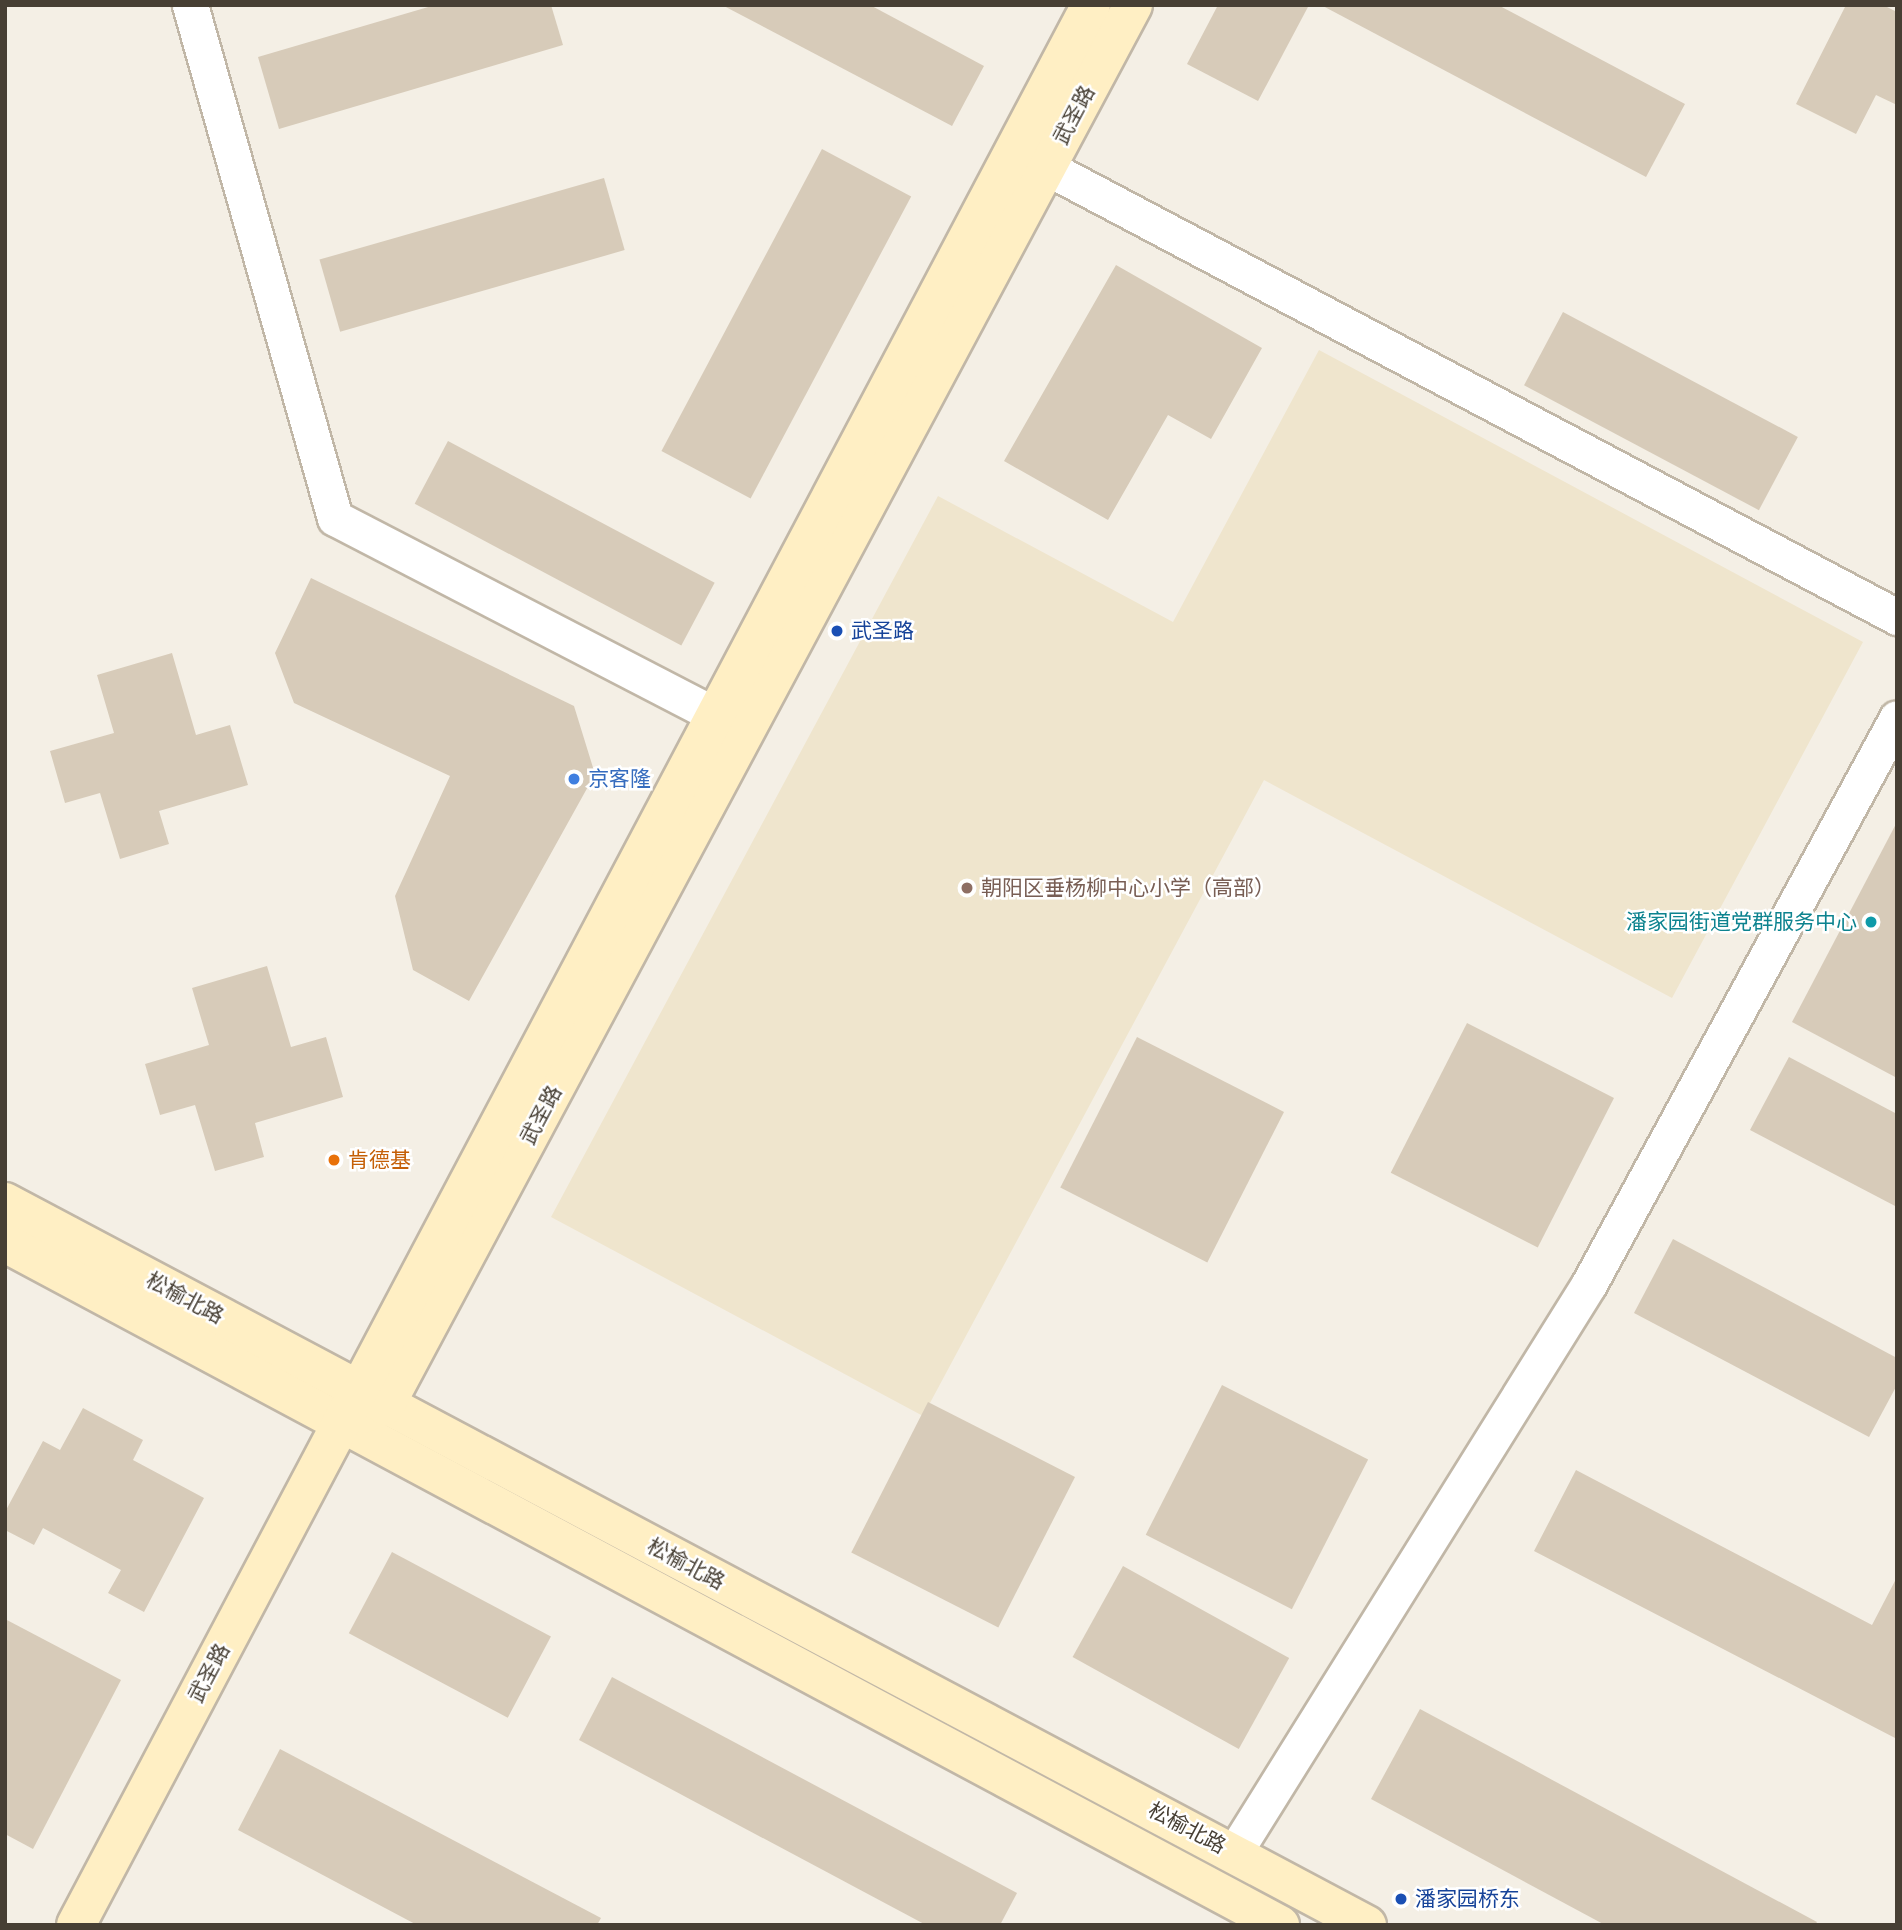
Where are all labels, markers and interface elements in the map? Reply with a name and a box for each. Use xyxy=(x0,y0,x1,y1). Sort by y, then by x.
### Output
street label: 武圣路 xyxy=(1048,81,1100,149)
place label: 武圣路 xyxy=(851,618,914,644)
marker: 武圣路 xyxy=(829,623,845,639)
place label: 京客隆 xyxy=(588,766,651,792)
marker: 京客隆 xyxy=(566,771,582,787)
place label: 朝阳区垂杨柳中心小学（高部） xyxy=(981,875,1275,901)
marker: 朝阳区垂杨柳中心小学（高部） xyxy=(959,880,975,896)
place label: 潘家园街道党群服务中心 xyxy=(1626,909,1857,935)
marker: 潘家园街道党群服务中心 xyxy=(1863,914,1879,930)
street label: 武圣路 xyxy=(515,1081,567,1149)
place label: 肯德基 xyxy=(348,1147,411,1173)
marker: 肯德基 xyxy=(326,1152,342,1168)
street label: 松榆北路 xyxy=(142,1267,228,1329)
street label: 松榆北路 xyxy=(643,1533,729,1595)
street label: 武圣路 xyxy=(183,1639,235,1707)
street label: 松榆北路 xyxy=(1144,1797,1230,1859)
place label: 潘家园桥东 xyxy=(1415,1886,1520,1912)
marker: 潘家园桥东 xyxy=(1393,1891,1409,1907)

